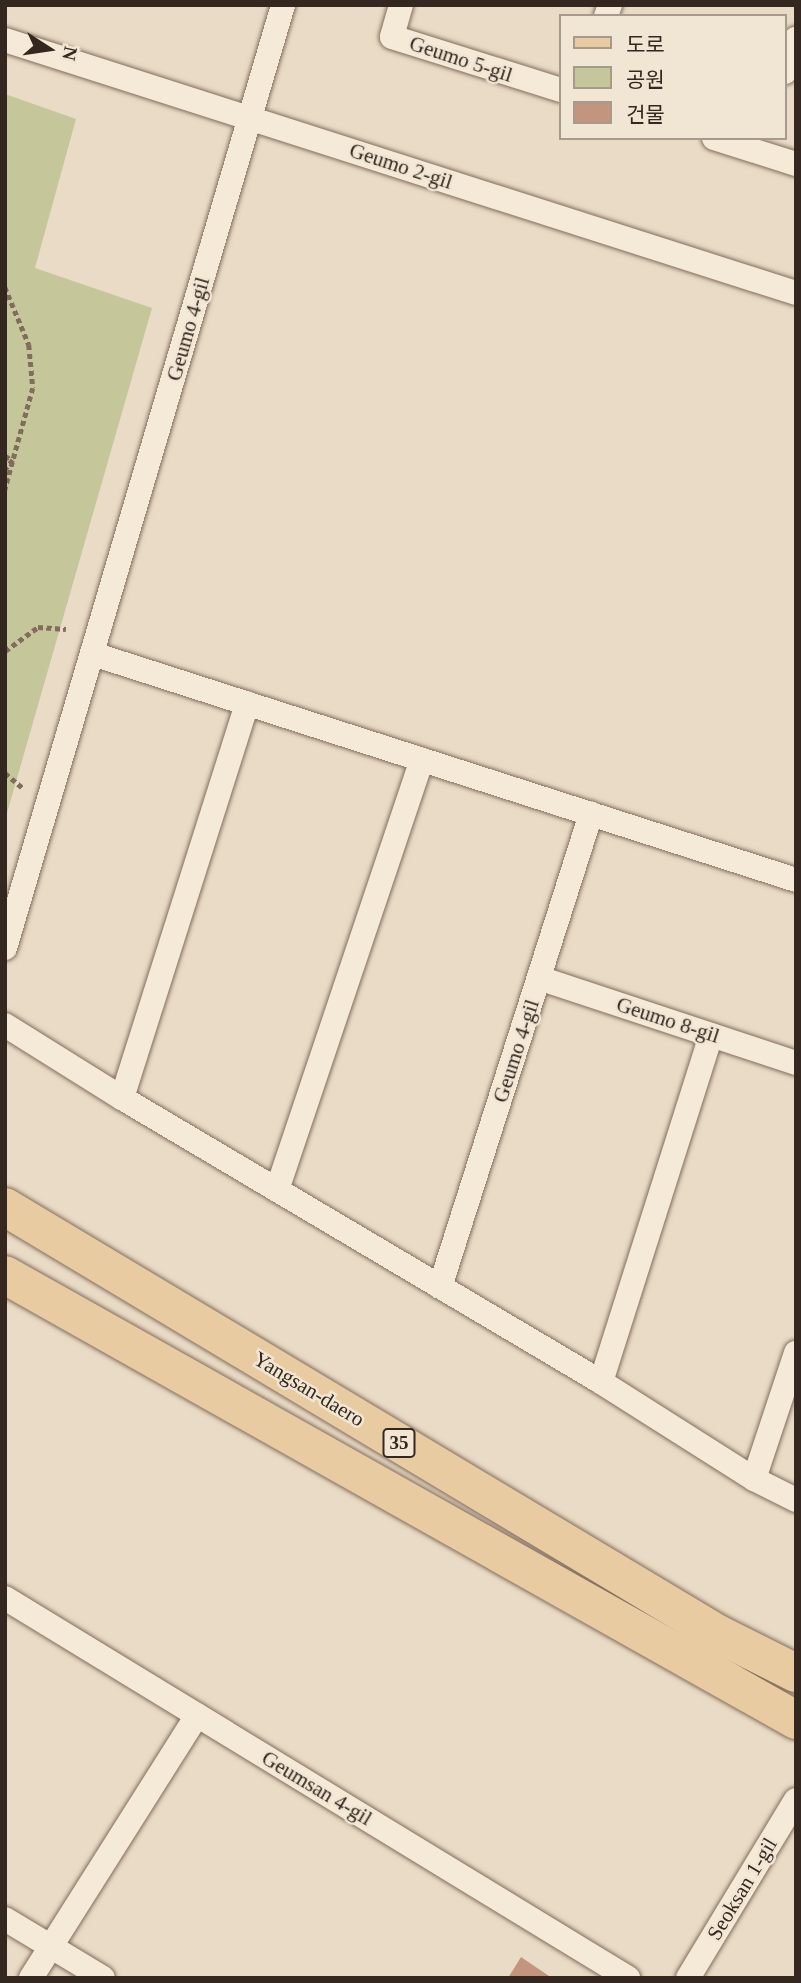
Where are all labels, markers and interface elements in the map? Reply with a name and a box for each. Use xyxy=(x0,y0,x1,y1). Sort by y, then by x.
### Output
north arrow xyxy=(14,14,84,84)
legend xyxy=(560,14,787,140)
street label: Geumo 5-gil xyxy=(406,31,516,87)
text: 도로 xyxy=(626,33,665,57)
text: N xyxy=(58,45,82,62)
text: 공원 xyxy=(626,68,665,92)
text: 건물 xyxy=(626,103,665,127)
street label: Geumo 2-gil xyxy=(346,138,456,194)
street label: Geumo 4-gil xyxy=(161,274,215,384)
street label: Geumo 8-gil xyxy=(613,992,723,1048)
street label: Geumo 4-gil xyxy=(488,996,544,1106)
street label: Yangsan-daero xyxy=(249,1346,369,1432)
road number: 35 xyxy=(382,1428,416,1458)
street label: Geumsan 4-gil xyxy=(257,1745,377,1831)
street label: Seoksan 1-gil xyxy=(702,1833,782,1945)

